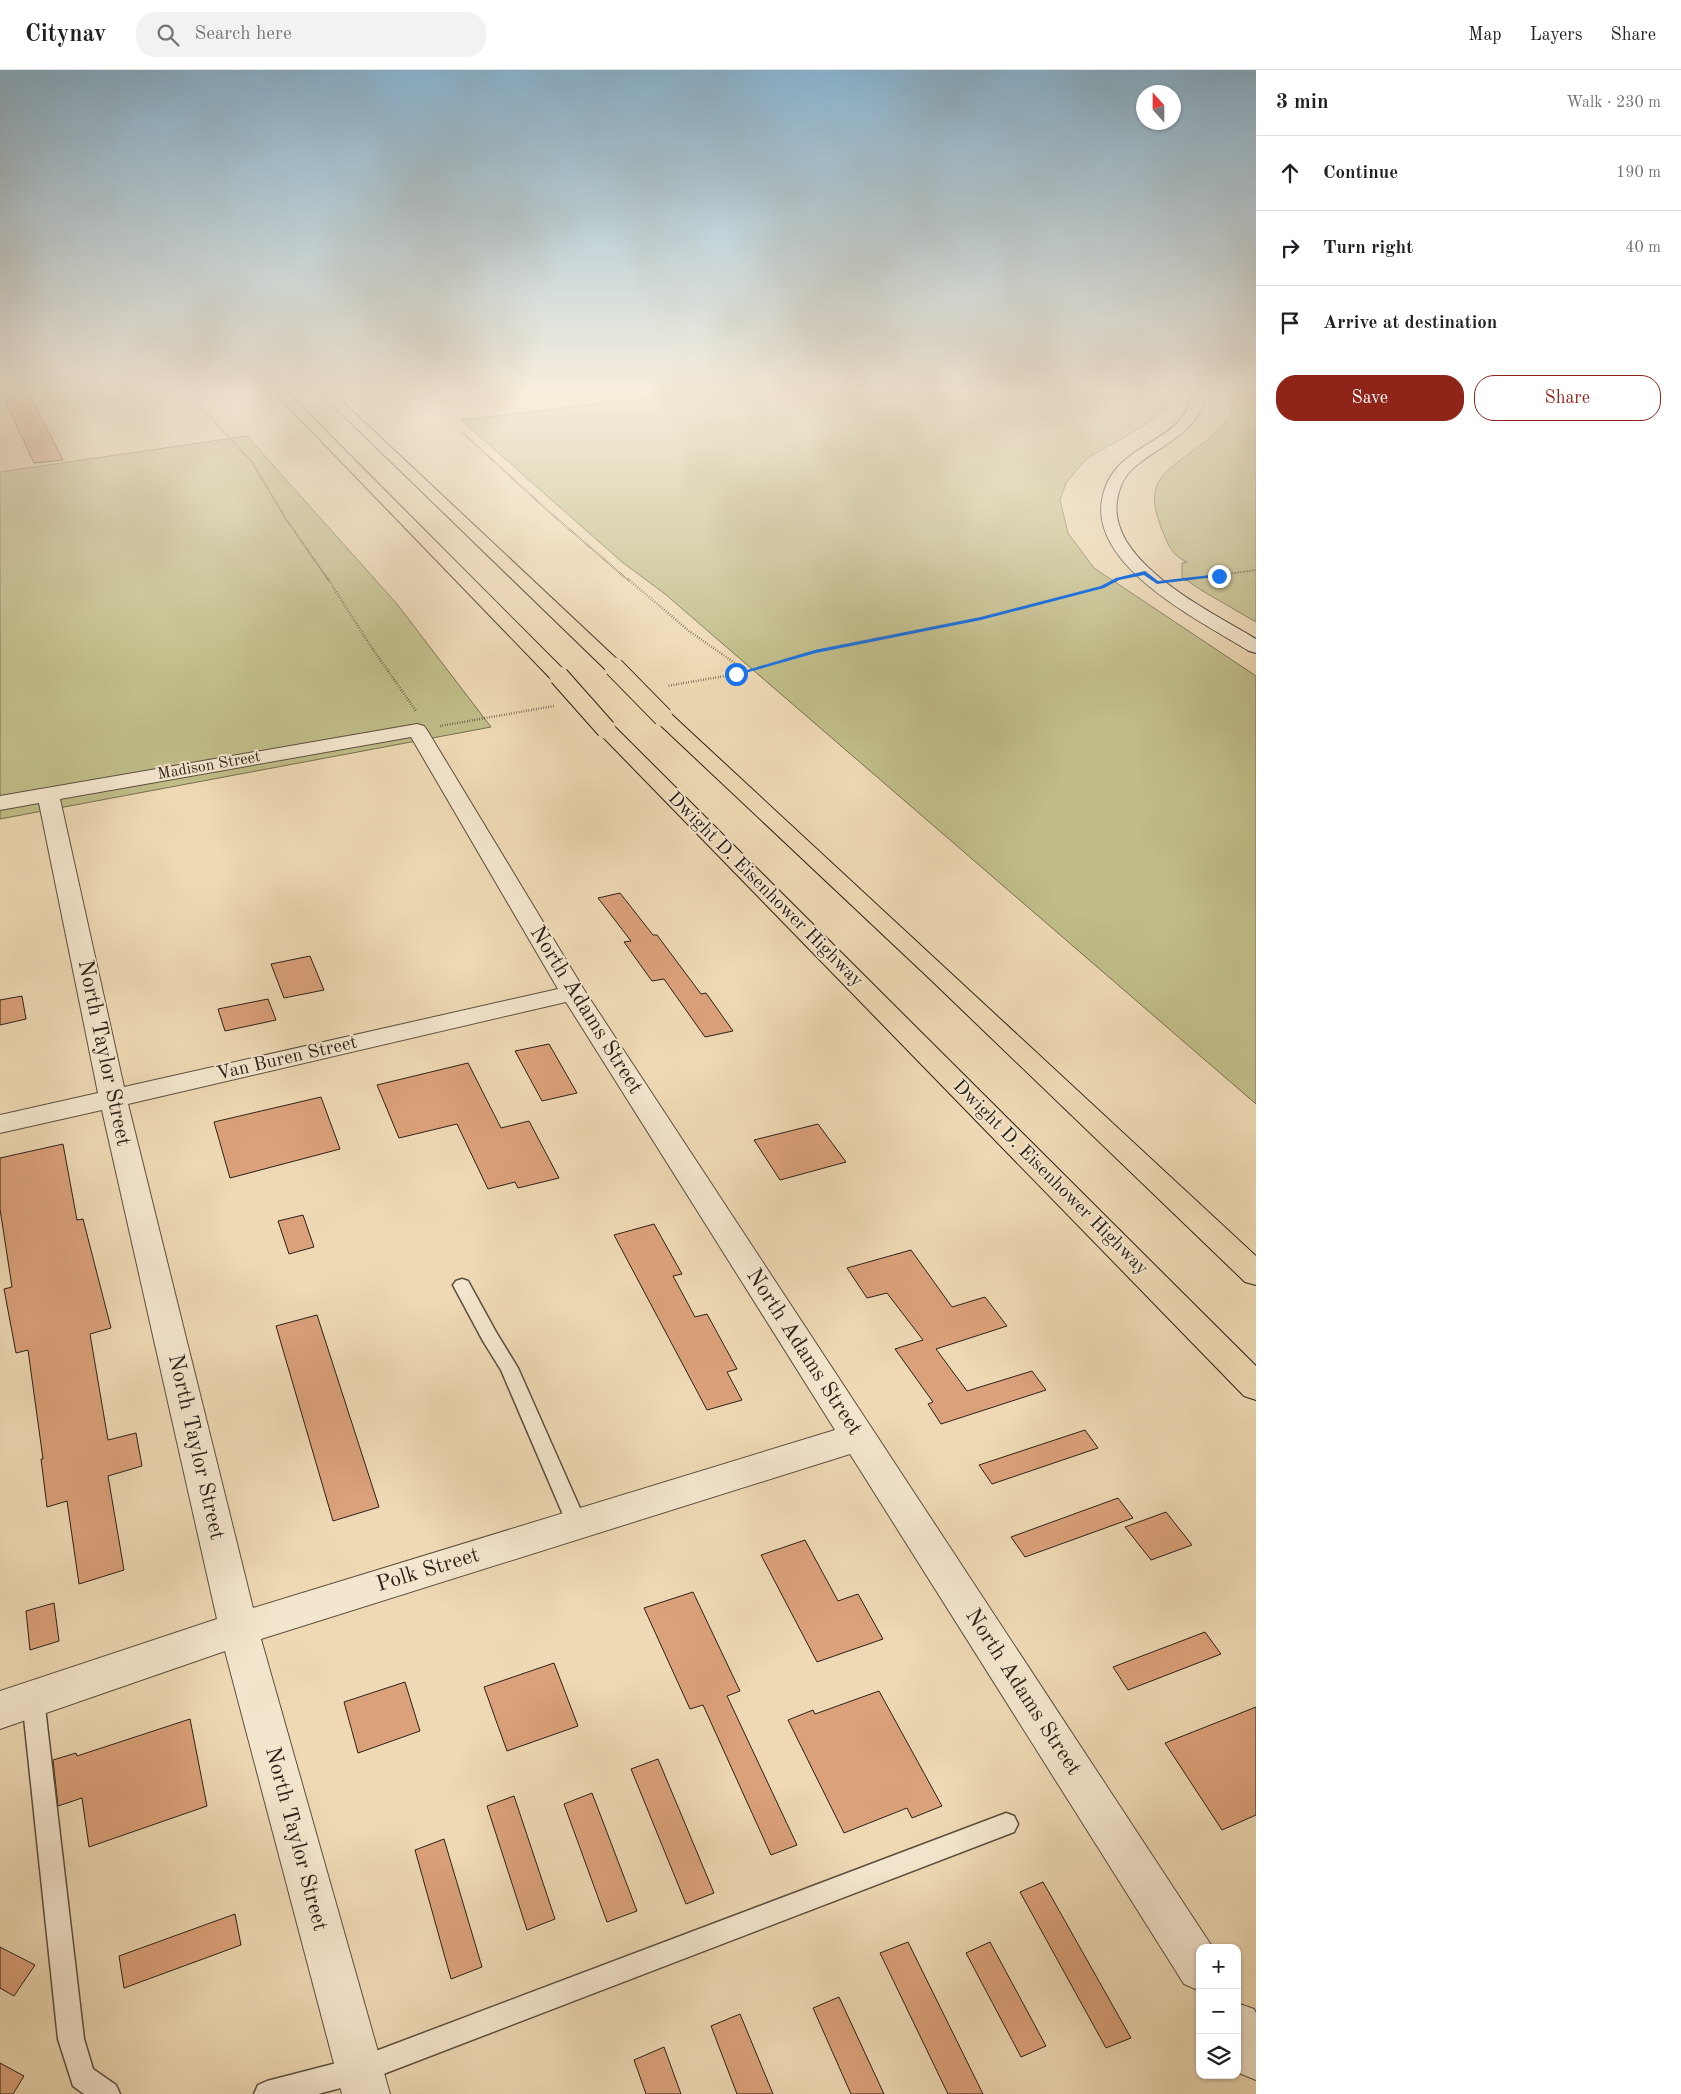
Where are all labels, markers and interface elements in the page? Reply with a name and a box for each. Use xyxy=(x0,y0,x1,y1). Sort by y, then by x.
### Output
search box xyxy=(136,12,486,57)
icon: search xyxy=(154,21,182,49)
text: Citynav xyxy=(25,23,106,47)
text: Search here xyxy=(194,25,292,44)
text: Map xyxy=(1468,26,1502,44)
text: Layers xyxy=(1530,26,1582,44)
text: Share xyxy=(1610,26,1656,44)
north arrow xyxy=(1136,85,1181,130)
text: 3 min xyxy=(1276,92,1329,113)
text: Walk · 230 m xyxy=(1566,95,1661,111)
icon: ahead xyxy=(1276,159,1304,187)
text: Continue xyxy=(1323,164,1398,183)
text: 190 m xyxy=(1616,165,1661,181)
icon: right xyxy=(1276,234,1304,262)
text: Turn right xyxy=(1323,239,1413,258)
text: 40 m xyxy=(1625,240,1661,256)
icon: arrive xyxy=(1276,309,1304,337)
text: Arrive at destination xyxy=(1323,314,1497,333)
button: Save xyxy=(1276,375,1464,421)
button: Share xyxy=(1474,375,1661,421)
route end xyxy=(1208,565,1231,588)
route start xyxy=(725,663,748,686)
street label: Madison Street xyxy=(156,749,262,783)
street label: Dwight D. Eisenhower Highway xyxy=(664,789,866,991)
street label: North Adams Street xyxy=(525,922,647,1098)
street label: North Taylor Street xyxy=(74,958,134,1148)
street label: Van Buren Street xyxy=(215,1034,359,1084)
street label: Dwight D. Eisenhower Highway xyxy=(949,1077,1151,1279)
street label: North Adams Street xyxy=(742,1265,866,1439)
street label: North Taylor Street xyxy=(164,1352,228,1542)
street label: Polk Street xyxy=(374,1544,482,1596)
street label: North Adams Street xyxy=(961,1605,1085,1779)
street label: North Taylor Street xyxy=(261,1744,331,1934)
map controls xyxy=(1196,1944,1241,2079)
button: + xyxy=(1196,1944,1241,1989)
button: − xyxy=(1196,1989,1241,2034)
button: layers xyxy=(1196,2034,1241,2079)

